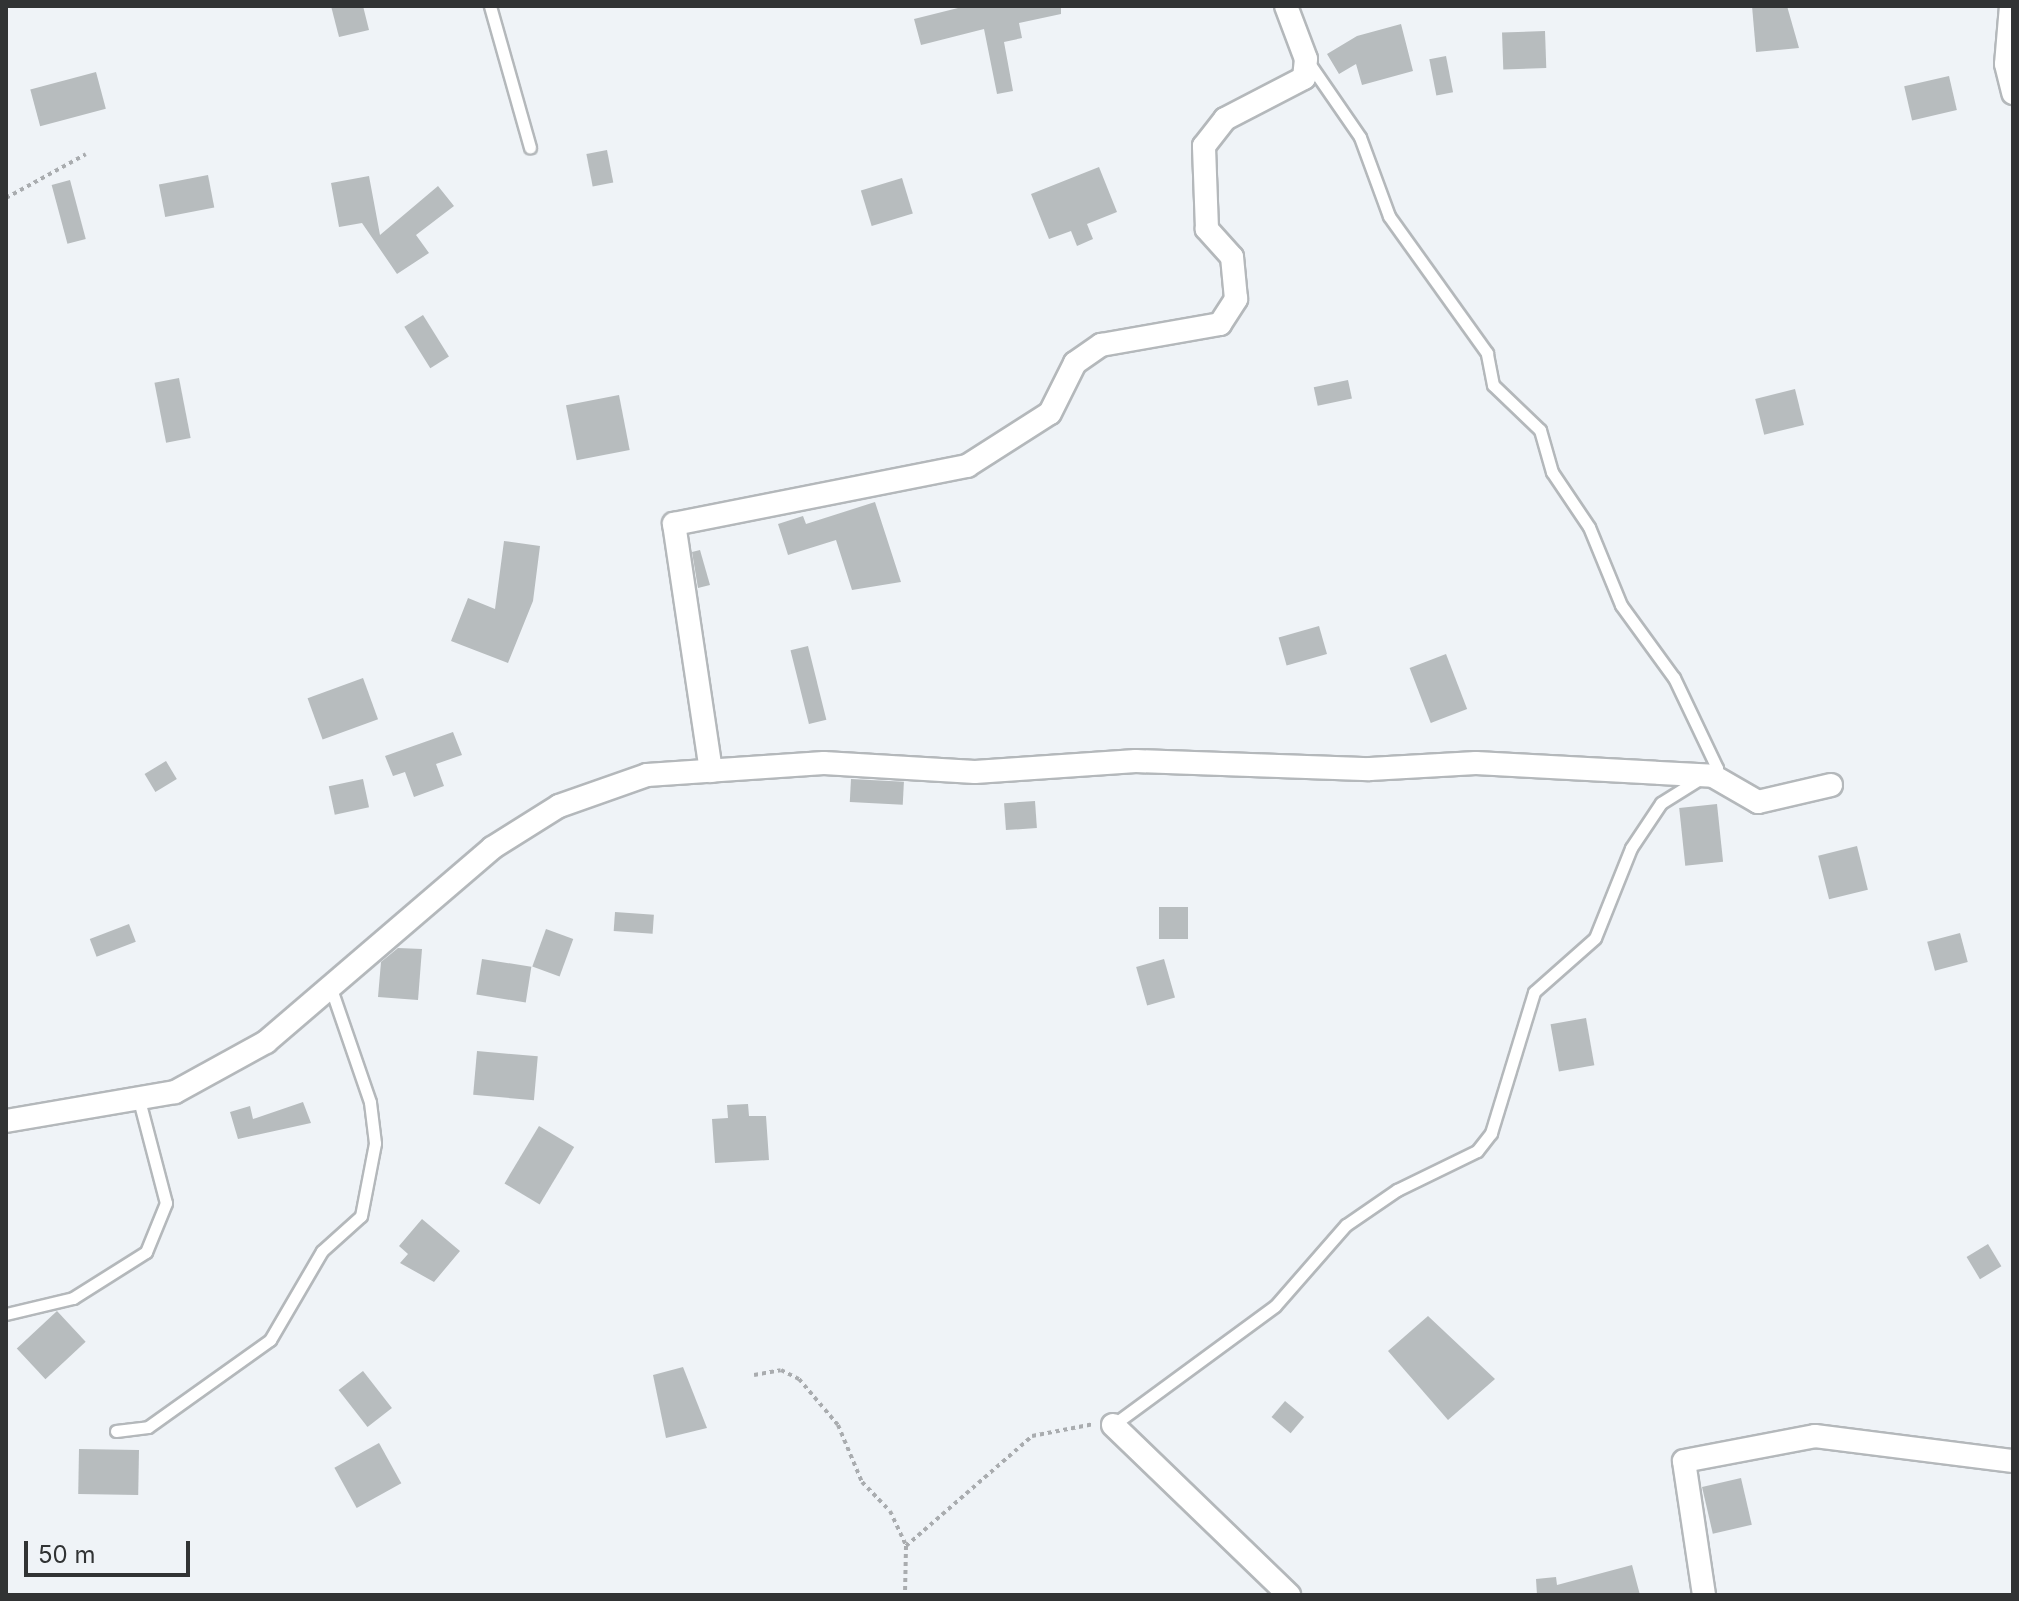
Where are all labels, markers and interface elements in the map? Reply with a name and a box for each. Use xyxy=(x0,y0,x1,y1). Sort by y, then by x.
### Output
scale bar xyxy=(28,1525,194,1575)
text: 50 m xyxy=(38,1540,96,1569)

